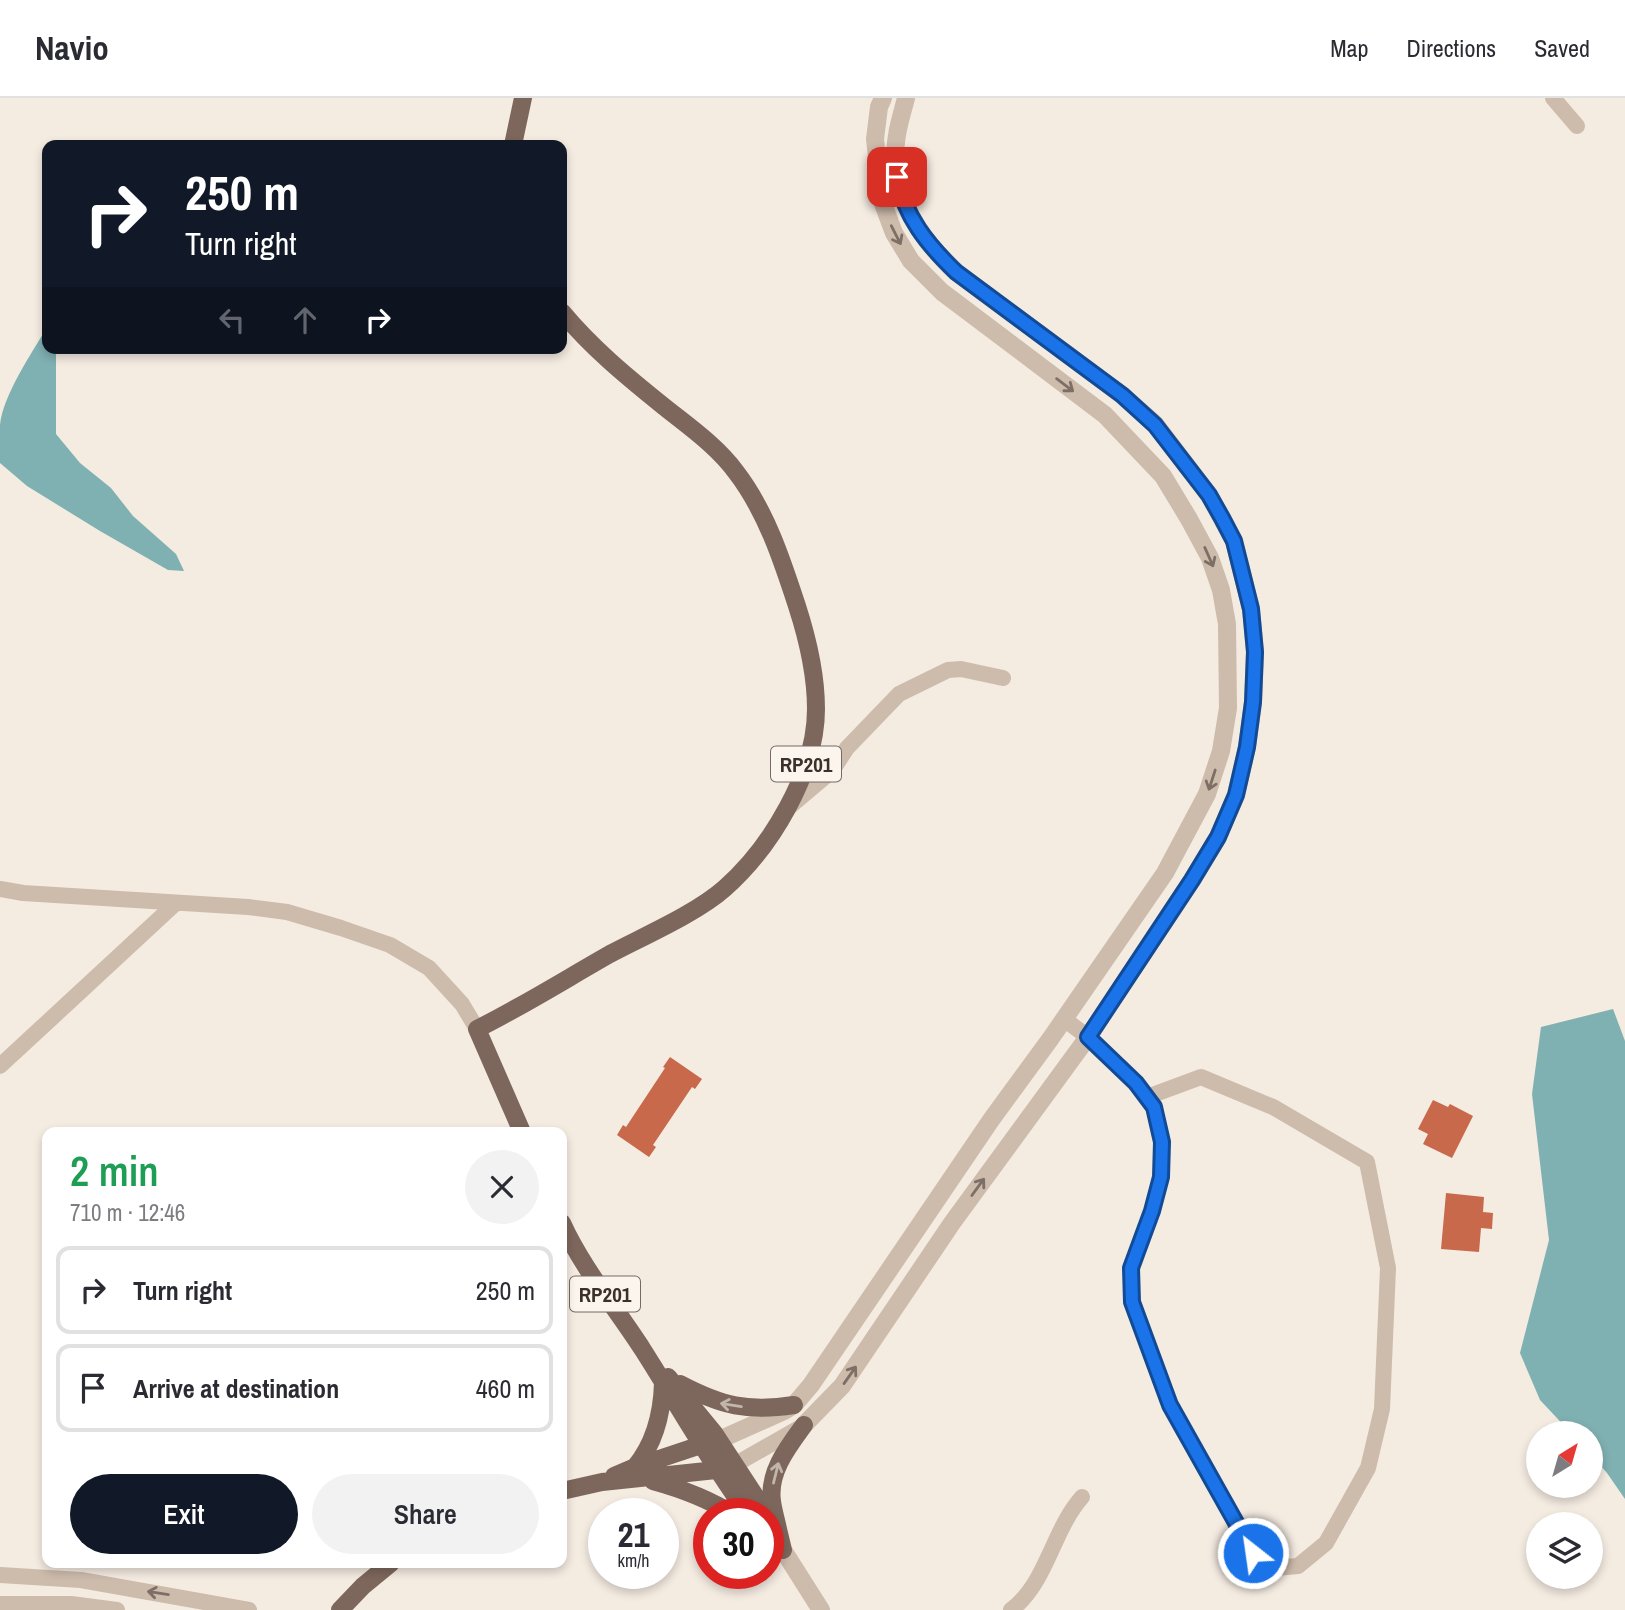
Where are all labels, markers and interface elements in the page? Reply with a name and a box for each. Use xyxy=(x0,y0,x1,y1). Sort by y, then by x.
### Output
text: Navio xyxy=(35,26,109,70)
text: Map xyxy=(1330,32,1368,64)
text: Directions xyxy=(1406,32,1496,64)
text: Saved xyxy=(1534,32,1590,64)
pin xyxy=(867,147,927,207)
icon: arrive xyxy=(878,158,916,196)
text: 250 m xyxy=(185,159,299,225)
icon: right xyxy=(70,168,161,259)
text: Turn right xyxy=(185,222,297,265)
one-way arrow xyxy=(890,225,904,245)
icon: left xyxy=(213,301,251,339)
icon: ahead xyxy=(286,301,324,339)
icon: right xyxy=(359,301,397,339)
one-way arrow xyxy=(1055,377,1074,392)
one-way arrow xyxy=(1203,546,1216,567)
road number: RP201 xyxy=(771,746,841,782)
one-way arrow xyxy=(1204,768,1217,790)
text: 2 min xyxy=(70,1143,159,1199)
button: close xyxy=(465,1150,539,1224)
one-way arrow xyxy=(971,1178,985,1197)
text: 710 m · 12:46 xyxy=(70,1197,185,1228)
icon: right xyxy=(74,1271,112,1309)
text: Turn right xyxy=(133,1273,232,1308)
text: 250 m xyxy=(476,1273,535,1308)
road number: RP201 xyxy=(570,1276,640,1312)
one-way arrow xyxy=(843,1366,857,1385)
icon: arrive xyxy=(74,1369,112,1407)
text: Arrive at destination xyxy=(133,1371,339,1406)
text: 460 m xyxy=(476,1371,535,1406)
one-way arrow xyxy=(720,1398,743,1411)
north arrow xyxy=(1526,1421,1603,1498)
map controls xyxy=(1526,1421,1603,1589)
one-way arrow xyxy=(770,1463,783,1485)
button: Exit xyxy=(70,1474,298,1554)
button: Share xyxy=(312,1474,539,1554)
speed limit sign: 30 xyxy=(693,1498,784,1589)
text: 21 xyxy=(618,1511,649,1558)
button: layers xyxy=(1526,1512,1603,1589)
position arrow xyxy=(1216,1516,1290,1590)
text: km/h xyxy=(618,1548,650,1573)
one-way arrow xyxy=(147,1586,170,1599)

